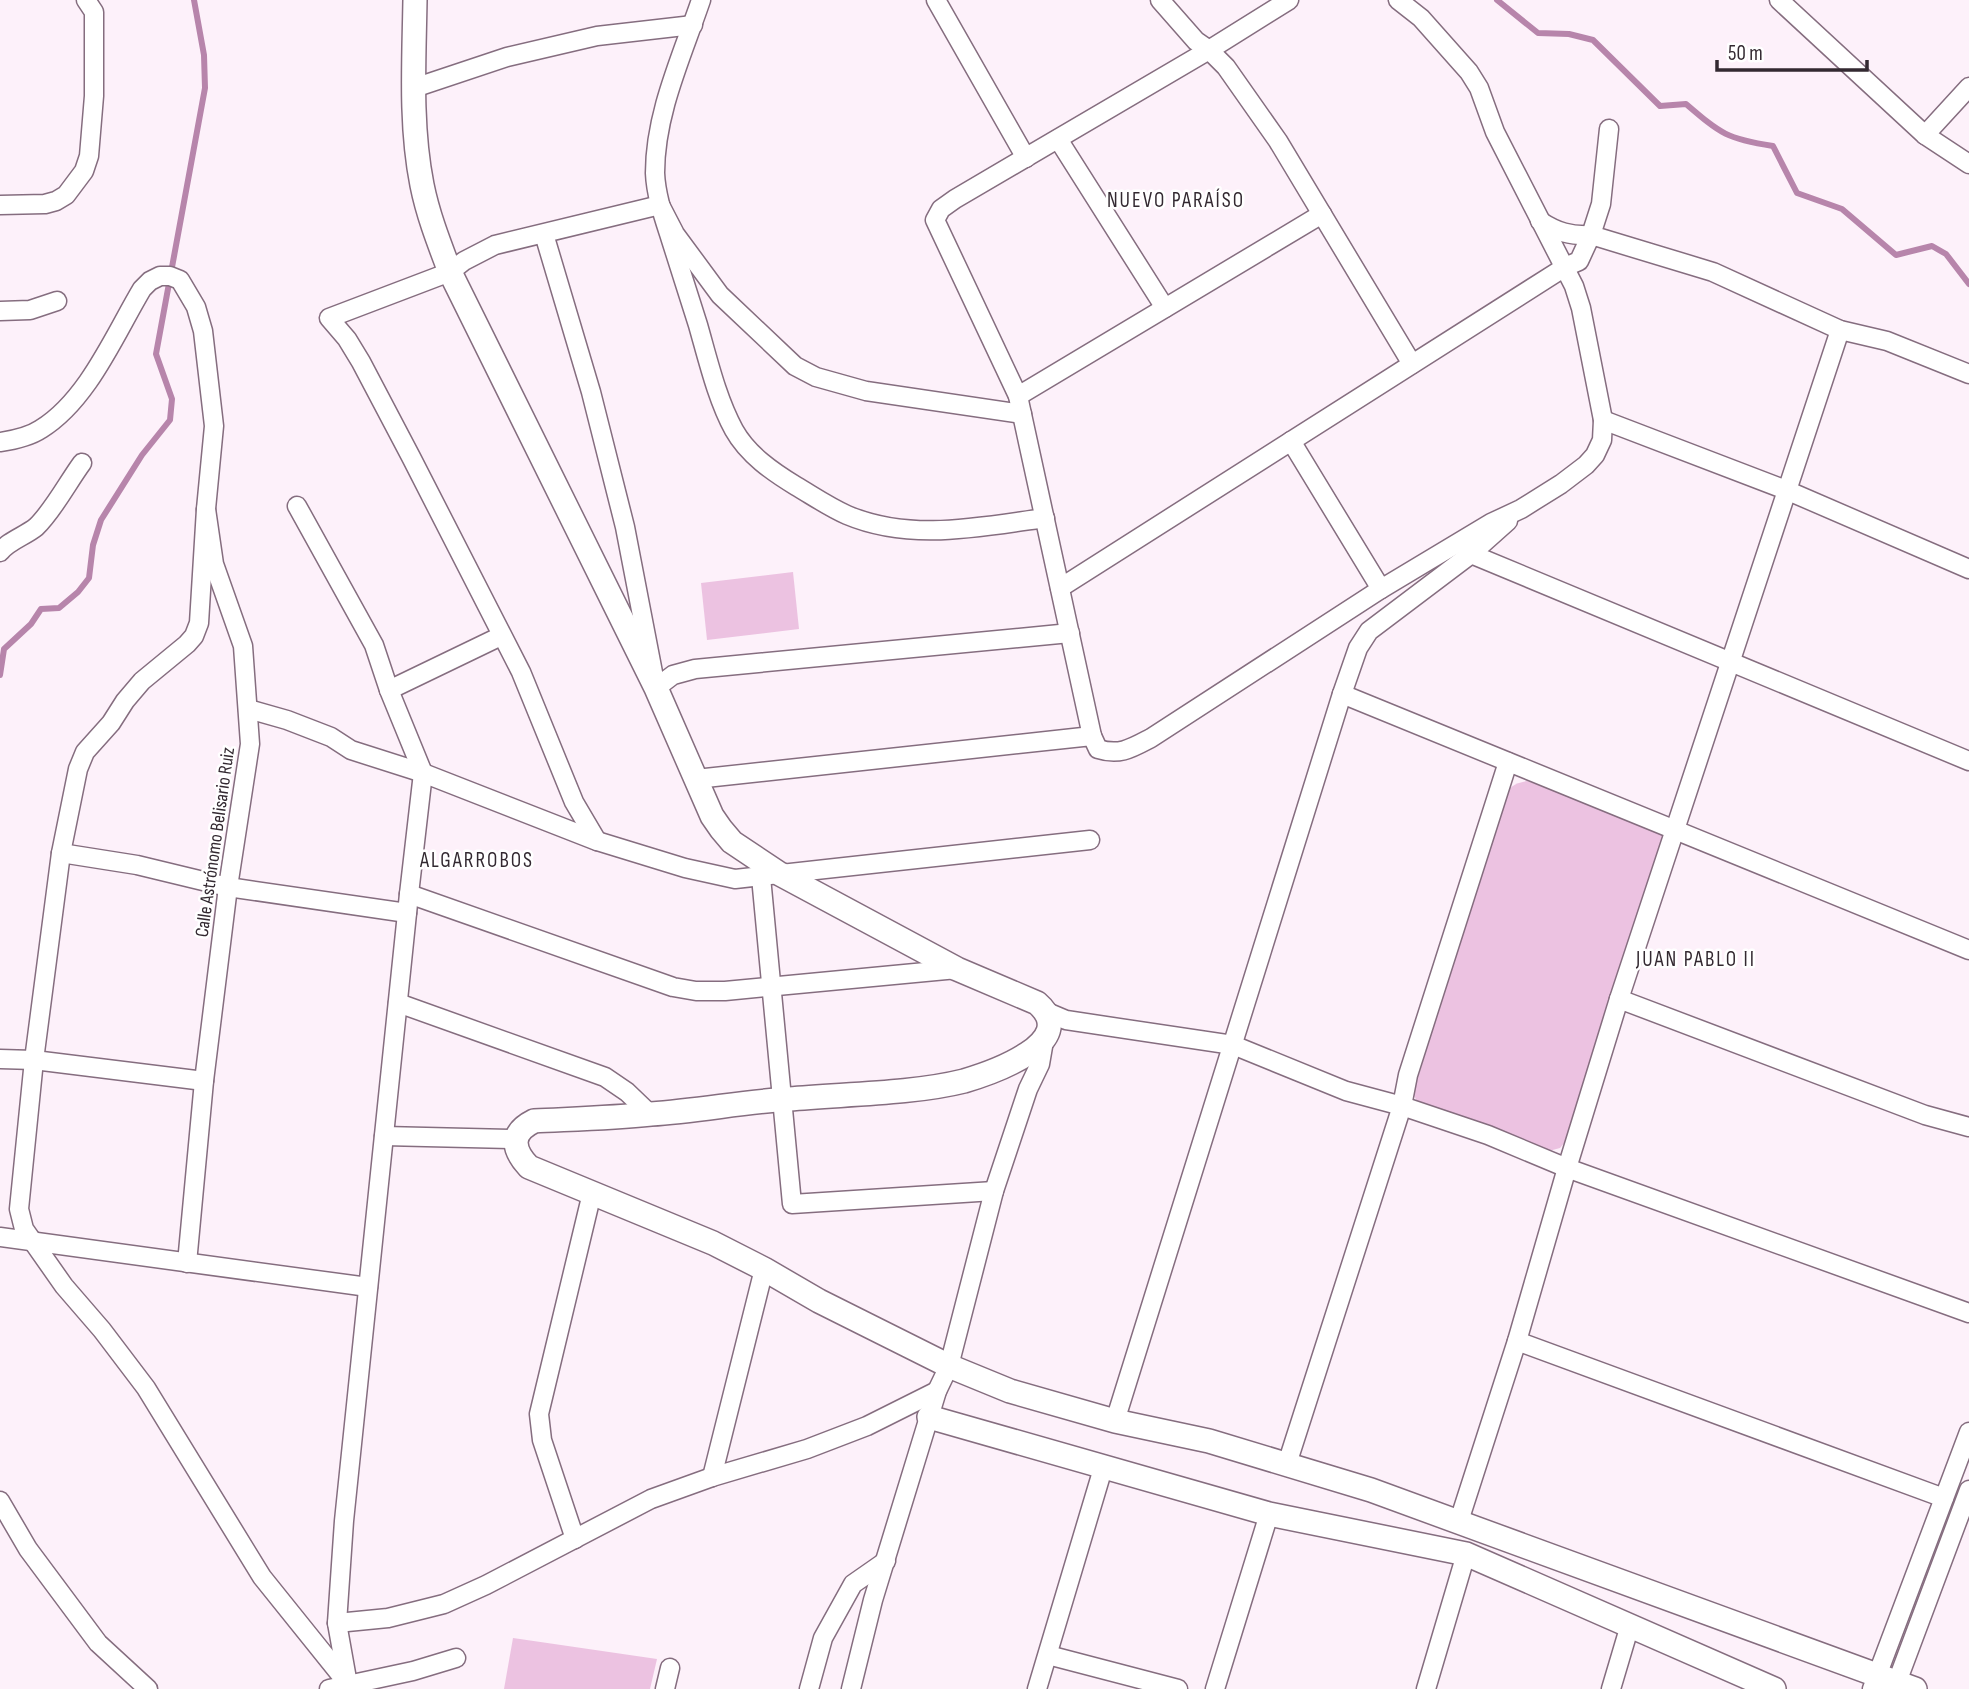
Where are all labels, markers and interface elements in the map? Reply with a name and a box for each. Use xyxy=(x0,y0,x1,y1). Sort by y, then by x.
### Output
scale bar xyxy=(1717,28,1868,72)
text: 50 m xyxy=(1728,41,1763,66)
district label: NUEVO PARAÍSO xyxy=(1107,188,1245,213)
street label: Calle Astrónomo Belisario Ruiz xyxy=(191,746,240,939)
district label: ALGARROBOS xyxy=(419,848,534,873)
district label: JUAN PABLO II xyxy=(1635,947,1756,972)

